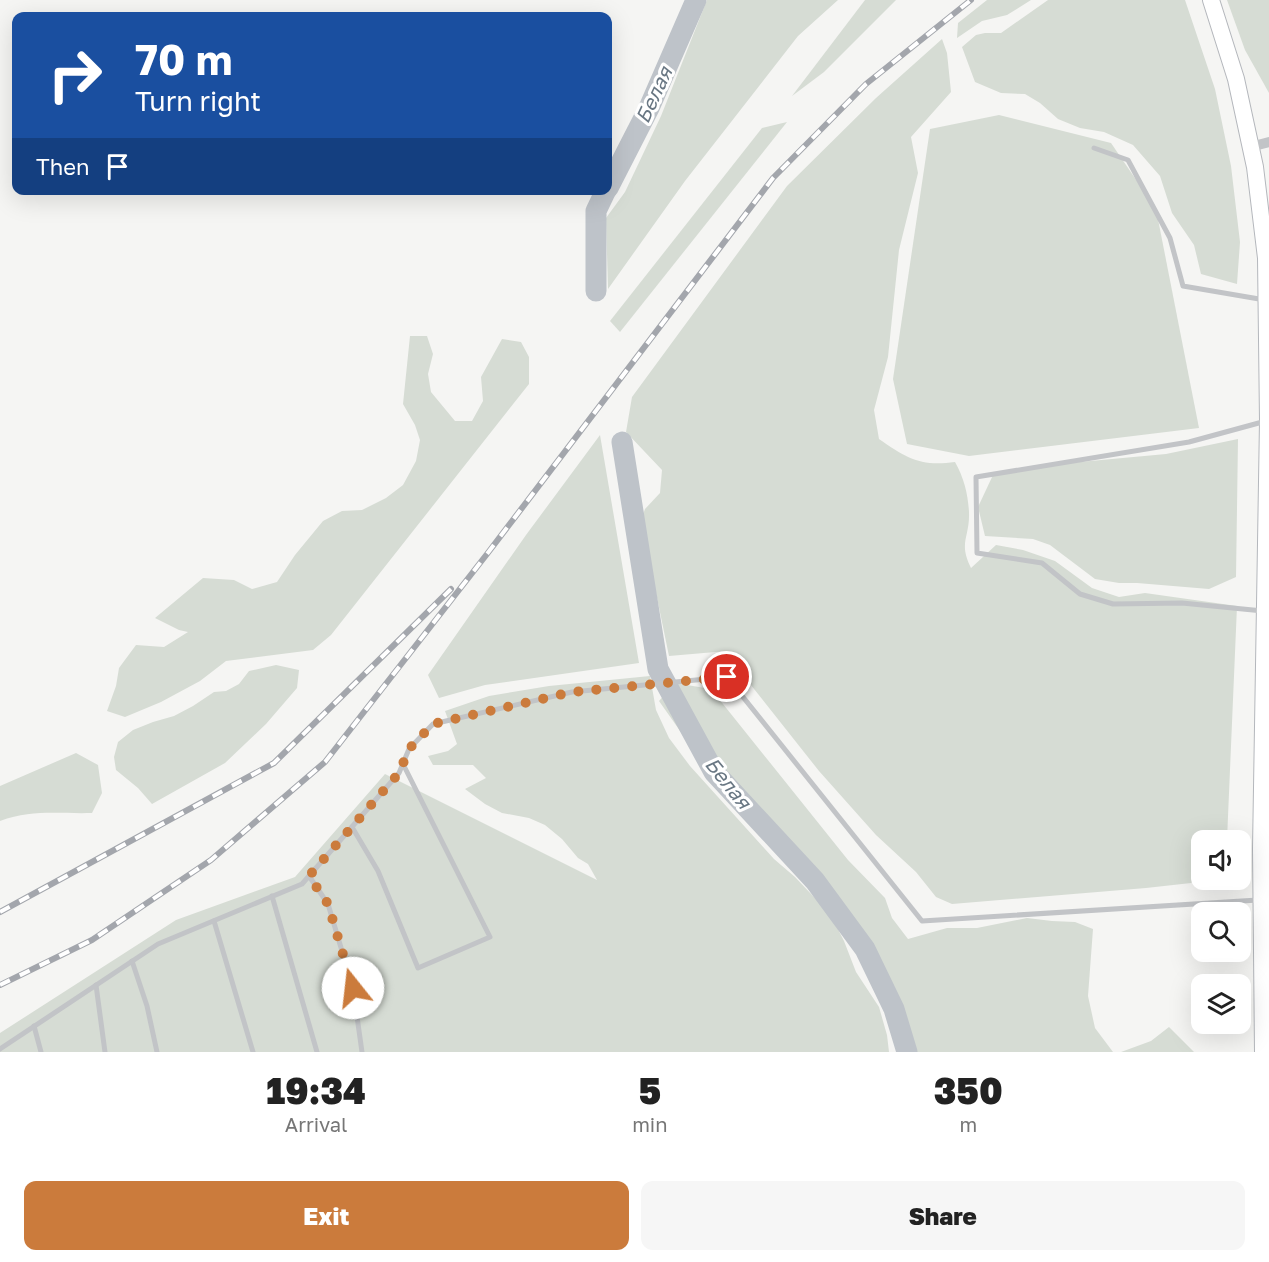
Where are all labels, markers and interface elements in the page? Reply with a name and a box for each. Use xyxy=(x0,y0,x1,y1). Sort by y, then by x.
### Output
text: 70 m xyxy=(135,34,232,84)
icon: right xyxy=(36,36,114,114)
water label: Белая xyxy=(630,61,677,126)
text: Turn right xyxy=(135,85,261,117)
icon: arrive xyxy=(101,150,134,183)
text: Then xyxy=(36,153,89,180)
pin xyxy=(701,651,752,702)
icon: arrive xyxy=(710,660,743,693)
water label: Белая xyxy=(701,752,758,814)
map controls xyxy=(1191,830,1251,1034)
button: sound xyxy=(1191,830,1251,890)
button: search xyxy=(1191,902,1251,962)
position arrow xyxy=(321,956,385,1020)
button: layers xyxy=(1191,974,1251,1034)
text: 19:34 xyxy=(266,1069,366,1112)
text: 5 xyxy=(638,1069,661,1112)
text: 350 xyxy=(934,1069,1003,1112)
text: Arrival xyxy=(285,1112,347,1136)
text: min xyxy=(632,1112,668,1136)
text: m xyxy=(959,1112,977,1136)
button: Exit xyxy=(24,1181,629,1250)
button: Share xyxy=(641,1181,1245,1250)

